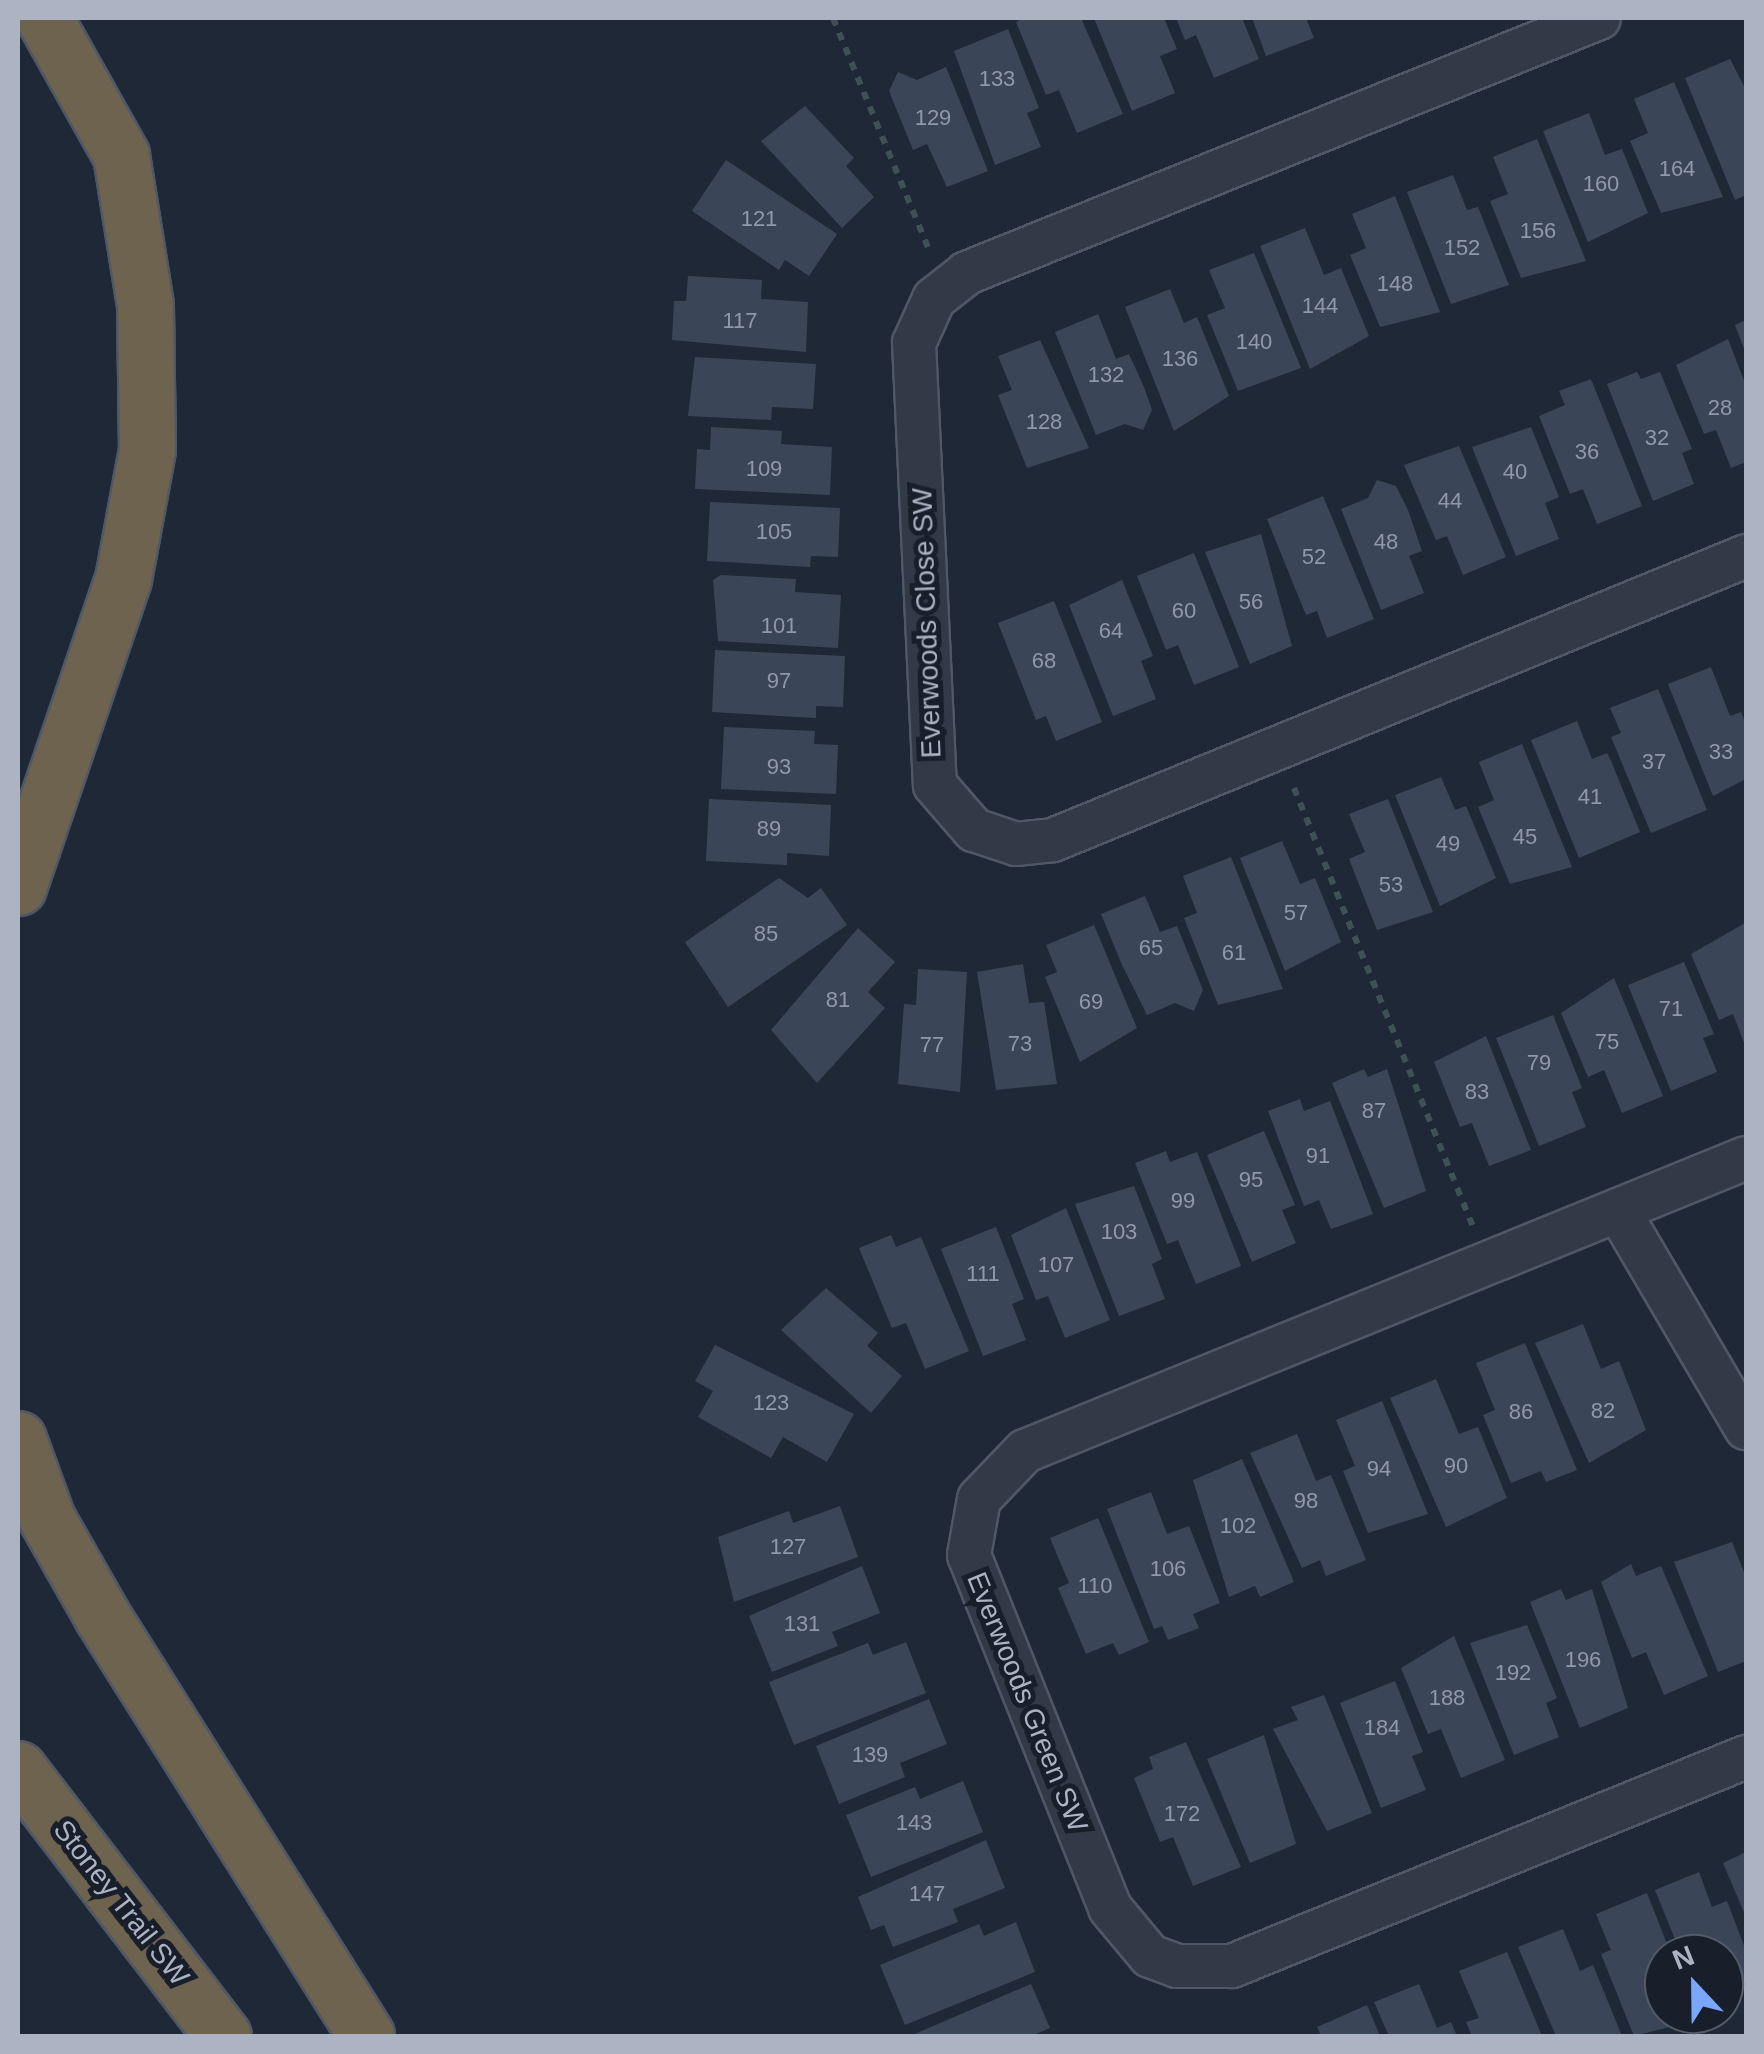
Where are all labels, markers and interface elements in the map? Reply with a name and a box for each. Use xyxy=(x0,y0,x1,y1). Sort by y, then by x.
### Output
house number: 133 xyxy=(979,66,1015,92)
house number: 129 xyxy=(915,105,951,131)
house number: 164 xyxy=(1659,156,1695,182)
house number: 160 xyxy=(1583,171,1619,197)
house number: 121 xyxy=(741,206,777,232)
house number: 156 xyxy=(1520,218,1556,244)
house number: 152 xyxy=(1444,235,1480,261)
house number: 148 xyxy=(1377,271,1413,297)
house number: 144 xyxy=(1302,293,1338,319)
house number: 117 xyxy=(722,308,758,334)
house number: 140 xyxy=(1236,329,1272,355)
house number: 136 xyxy=(1162,346,1198,372)
house number: 132 xyxy=(1088,362,1124,388)
house number: 28 xyxy=(1708,395,1732,421)
house number: 128 xyxy=(1026,409,1062,435)
house number: 32 xyxy=(1645,425,1669,451)
house number: 36 xyxy=(1575,439,1599,465)
house number: 109 xyxy=(746,456,782,482)
house number: 40 xyxy=(1503,459,1527,485)
street label: Everwoods Close SW xyxy=(905,487,949,759)
house number: 44 xyxy=(1438,488,1462,514)
house number: 105 xyxy=(756,519,792,545)
house number: 48 xyxy=(1374,529,1398,555)
house number: 52 xyxy=(1302,544,1326,570)
house number: 56 xyxy=(1239,589,1263,615)
house number: 60 xyxy=(1172,598,1196,624)
house number: 101 xyxy=(761,613,797,639)
house number: 64 xyxy=(1099,618,1123,644)
house number: 68 xyxy=(1032,648,1056,674)
house number: 97 xyxy=(767,668,791,694)
house number: 33 xyxy=(1709,739,1733,765)
house number: 37 xyxy=(1642,749,1666,775)
house number: 93 xyxy=(767,754,791,780)
house number: 41 xyxy=(1578,784,1602,810)
house number: 89 xyxy=(757,816,781,842)
house number: 45 xyxy=(1513,824,1537,850)
house number: 49 xyxy=(1436,831,1460,857)
house number: 53 xyxy=(1379,872,1403,898)
house number: 57 xyxy=(1284,900,1308,926)
house number: 85 xyxy=(754,921,778,947)
house number: 65 xyxy=(1139,935,1163,961)
house number: 61 xyxy=(1222,940,1246,966)
house number: 81 xyxy=(826,987,850,1013)
house number: 69 xyxy=(1079,989,1103,1015)
house number: 71 xyxy=(1659,996,1683,1022)
house number: 75 xyxy=(1595,1029,1619,1055)
house number: 73 xyxy=(1008,1031,1032,1057)
house number: 77 xyxy=(920,1032,944,1058)
house number: 79 xyxy=(1527,1050,1551,1076)
house number: 83 xyxy=(1465,1079,1489,1105)
house number: 87 xyxy=(1362,1098,1386,1124)
house number: 91 xyxy=(1306,1143,1330,1169)
house number: 95 xyxy=(1239,1167,1263,1193)
house number: 99 xyxy=(1171,1188,1195,1214)
house number: 103 xyxy=(1101,1219,1137,1245)
house number: 107 xyxy=(1038,1252,1074,1278)
house number: 111 xyxy=(966,1261,1000,1287)
house number: 123 xyxy=(753,1390,789,1416)
house number: 82 xyxy=(1591,1398,1615,1424)
house number: 86 xyxy=(1509,1399,1533,1425)
house number: 90 xyxy=(1444,1453,1468,1479)
house number: 94 xyxy=(1367,1456,1391,1482)
house number: 98 xyxy=(1294,1488,1318,1514)
house number: 102 xyxy=(1220,1513,1256,1539)
house number: 127 xyxy=(770,1534,806,1560)
house number: 106 xyxy=(1150,1556,1186,1582)
street label: Everwoods Green SW xyxy=(960,1567,1094,1837)
house number: 110 xyxy=(1077,1573,1113,1599)
house number: 131 xyxy=(784,1611,820,1637)
house number: 196 xyxy=(1565,1647,1601,1673)
house number: 192 xyxy=(1495,1660,1531,1686)
house number: 188 xyxy=(1429,1685,1465,1711)
house number: 184 xyxy=(1364,1715,1400,1741)
house number: 139 xyxy=(852,1742,888,1768)
house number: 172 xyxy=(1164,1801,1200,1827)
house number: 143 xyxy=(896,1810,932,1836)
street label: Stoney Trail SW xyxy=(46,1813,196,1993)
house number: 147 xyxy=(909,1881,945,1907)
north arrow xyxy=(1644,1934,1744,2034)
text: N xyxy=(1668,1939,1699,1976)

